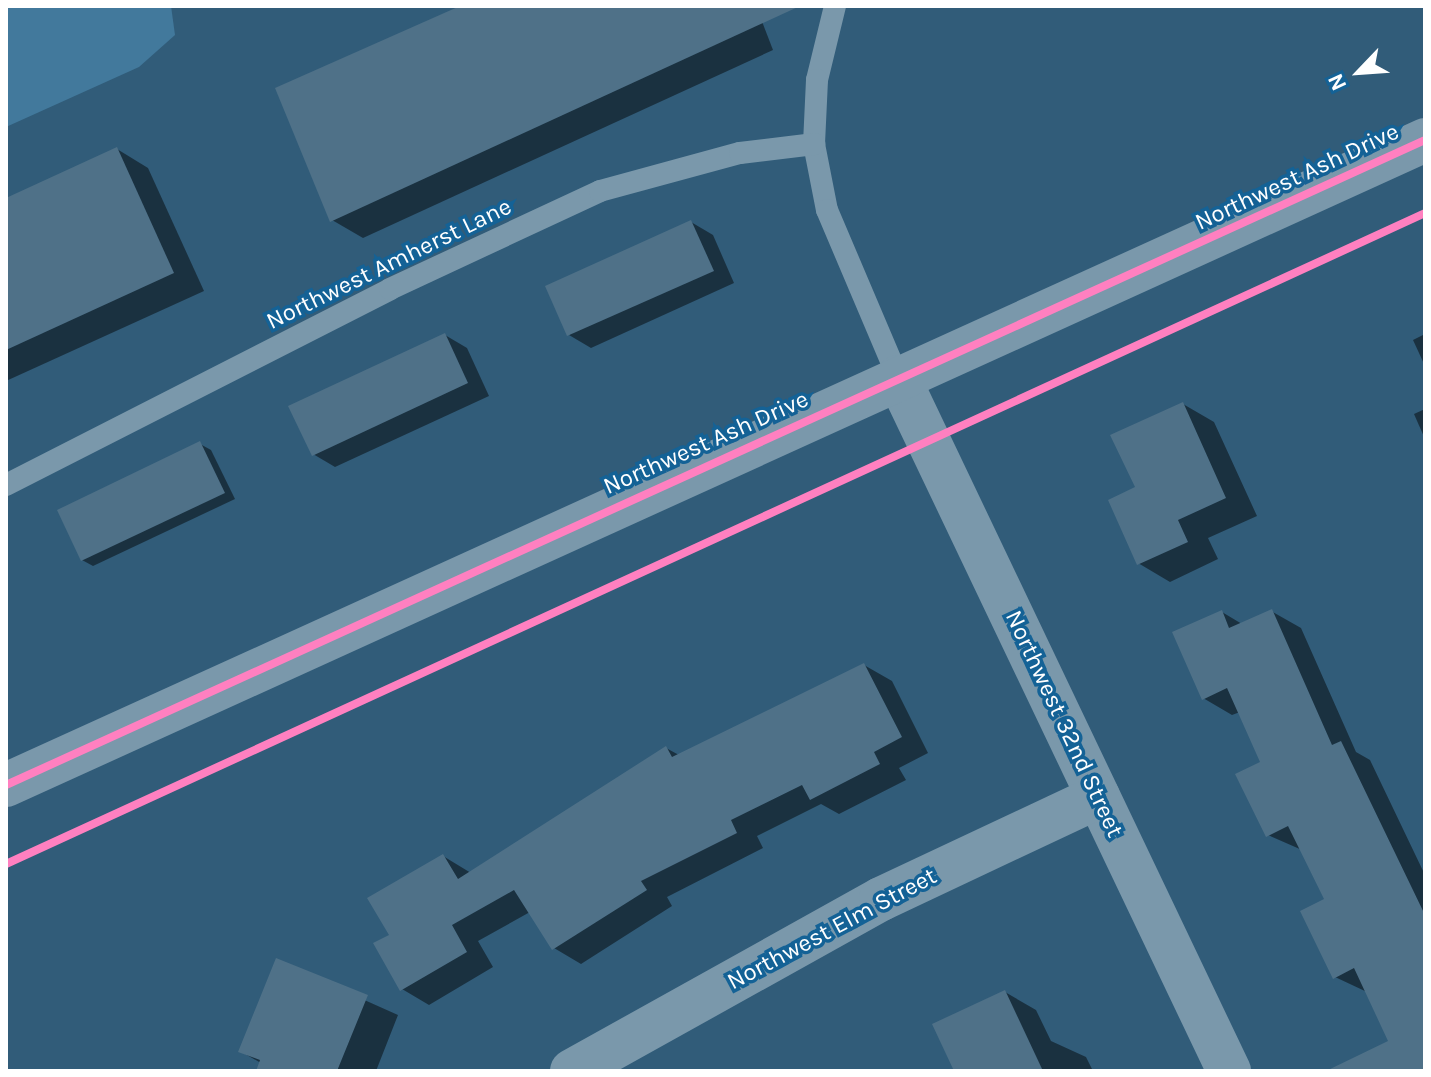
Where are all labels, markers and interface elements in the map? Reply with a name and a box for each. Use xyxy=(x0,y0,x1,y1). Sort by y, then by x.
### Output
north arrow xyxy=(1319,32,1399,112)
text: N xyxy=(1322,69,1352,95)
street label: Northwest Ash Drive xyxy=(1191,117,1403,237)
street label: Northwest Amherst Lane xyxy=(262,192,516,336)
street label: Northwest Ash Drive xyxy=(599,385,813,501)
street label: Northwest 32nd Street xyxy=(999,606,1129,842)
street label: Northwest Elm Street xyxy=(722,862,942,996)

